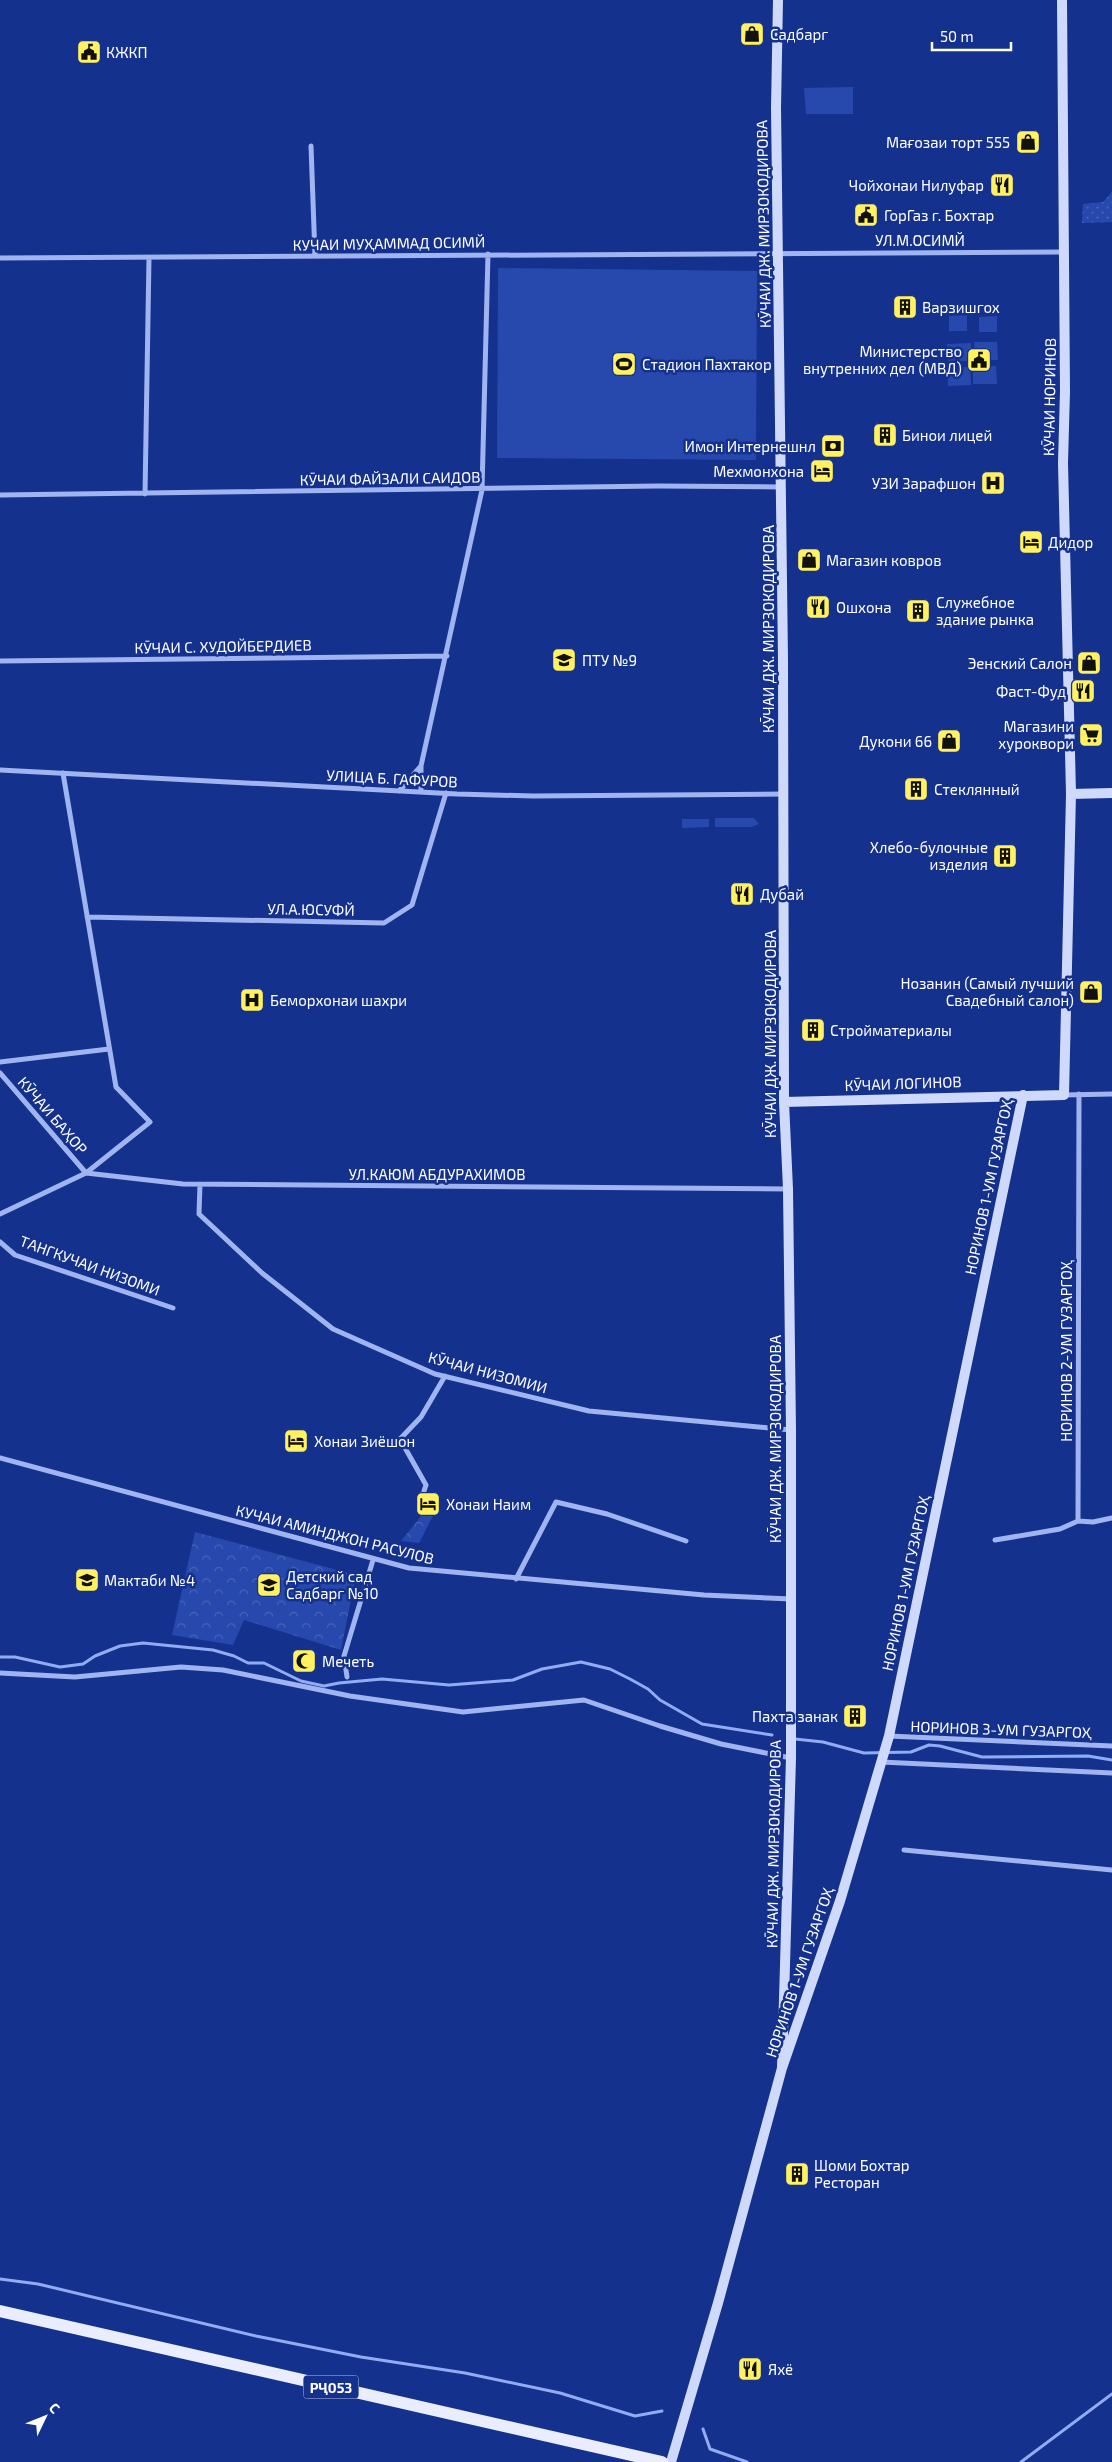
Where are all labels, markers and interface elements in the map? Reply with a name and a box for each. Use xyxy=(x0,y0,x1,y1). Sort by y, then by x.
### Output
scale bar xyxy=(932,20,1011,52)
shop icon: Садбарг xyxy=(739,21,765,47)
place label: Садбарг xyxy=(770,25,828,43)
text: 50 m xyxy=(940,27,974,45)
public building icon: КЖКП xyxy=(76,39,102,65)
place label: КЖКП xyxy=(106,43,148,61)
street label: КӮЧАИ ДЖ. МИРЗОКОДИРОВА xyxy=(752,119,774,328)
shop icon: Мағозаи торт 555 xyxy=(1015,129,1041,155)
place label: Мағозаи торт 555 xyxy=(886,133,1010,151)
restaurant icon: Чойхонаи Нилуфар xyxy=(989,172,1015,198)
place label: Чойхонаи Нилуфар xyxy=(849,176,984,195)
public building icon: ГорГаз г. Бохтар xyxy=(853,202,879,228)
place label: ГорГаз г. Бохтар xyxy=(884,206,994,224)
street label: УЛ.М.ОСИМЙ xyxy=(875,231,965,249)
street label: КУЧАИ МУҲАММАД ОСИМЙ xyxy=(293,232,485,254)
building icon: Варзишгох xyxy=(892,294,918,320)
place label: Варзишгох xyxy=(922,298,1000,316)
street label: КӮЧАИ НОРИНОВ xyxy=(1039,338,1059,456)
place label: Министерство внутренних дел (МВД) xyxy=(803,342,962,378)
public building icon: Министерство внутренних дел (МВД) xyxy=(966,347,992,373)
sports icon: Стадион Пахтакор xyxy=(611,351,637,377)
place label: Стадион Пахтакор xyxy=(642,355,772,373)
building icon: Бинои лицей xyxy=(872,422,898,448)
place label: Бинои лицей xyxy=(902,426,992,444)
bank icon: Имон Интернешнл xyxy=(820,433,846,459)
place label: Имон Интернешнл xyxy=(685,437,816,455)
hotel icon: Мехмонхона xyxy=(809,458,835,484)
place label: Мехмонхона xyxy=(713,462,804,480)
street label: КӮЧАИ ФАЙЗАЛИ САИДОВ xyxy=(299,467,481,489)
hospital icon: УЗИ Зарафшон xyxy=(980,470,1006,496)
place label: УЗИ Зарафшон xyxy=(872,474,976,492)
street label: КӮЧАИ ДЖ. МИРЗОКОДИРОВА xyxy=(759,524,777,733)
hotel icon: Дидор xyxy=(1018,529,1044,555)
place label: Дидор xyxy=(1048,533,1093,551)
shop icon: Магазин ковров xyxy=(796,547,822,573)
place label: Магазин ковров xyxy=(826,551,941,569)
place label: Служебное здание рынка xyxy=(936,593,1034,628)
restaurant icon: Ошхона xyxy=(805,594,831,620)
place label: Ошхона xyxy=(836,598,892,616)
building icon: Служебное здание рынка xyxy=(905,598,931,624)
street label: КӮЧАИ С. ХУДОЙБЕРДИЕВ xyxy=(134,635,312,657)
school or university icon: ПТУ №9 xyxy=(551,647,577,673)
shop icon: Эенский Салон xyxy=(1076,650,1102,676)
place label: ПТУ №9 xyxy=(582,651,637,669)
place label: Эенский Салон xyxy=(968,654,1072,672)
restaurant icon: Фаст-Фуд xyxy=(1070,678,1096,704)
place label: Фаст-Фуд xyxy=(996,682,1066,701)
place label: Магазини хуроквори xyxy=(998,717,1074,753)
supermarket icon: Магазини хуроквори xyxy=(1078,722,1104,748)
shop icon: Дукони 66 xyxy=(936,728,962,754)
place label: Дукони 66 xyxy=(859,732,932,751)
street label: УЛИЦА Б. ГАФУРОВ xyxy=(326,766,458,790)
building icon: Стеклянный xyxy=(903,776,929,802)
place label: Стеклянный xyxy=(934,780,1020,798)
place label: Хлебо-булочные изделия xyxy=(870,838,988,873)
building icon: Хлебо-булочные изделия xyxy=(992,843,1018,869)
restaurant icon: Дубай xyxy=(729,881,755,907)
place label: Дубай xyxy=(760,885,804,904)
street label: УЛ.А.ЮСУФЙ xyxy=(267,899,355,919)
street label: КӮЧАИ ДЖ. МИРЗОКОДИРОВА xyxy=(761,929,779,1138)
place label: Нозанин (Самый лучший Свадебный салон) xyxy=(900,974,1074,1009)
shop icon: Нозанин (Самый лучший Свадебный салон) xyxy=(1078,979,1104,1005)
hospital icon: Беморхонаи шахри xyxy=(239,987,265,1013)
place label: Беморхонаи шахри xyxy=(270,991,407,1009)
building icon: Стройматериалы xyxy=(800,1017,826,1043)
place label: Стройматериалы xyxy=(830,1021,952,1039)
street label: КӮЧАИ ЛОГИНОВ xyxy=(844,1072,962,1094)
street label: КӮЧАИ БАҲОР xyxy=(14,1073,92,1157)
street label: НОРИНОВ 1-УМ ГУЗАРГОҲ xyxy=(961,1097,1015,1276)
street label: УЛ.КАЮМ АБДУРАХИМОВ xyxy=(348,1165,526,1183)
street label: ТАНГКУЧАИ НИЗОМИ xyxy=(17,1231,163,1299)
street label: НОРИНОВ 2-УМ ГУЗАРГОҲ xyxy=(1057,1260,1075,1442)
street label: КӮЧАИ ДЖ. МИРЗОКОДИРОВА xyxy=(766,1334,784,1543)
street label: КӮЧАИ НИЗОМИИ xyxy=(427,1347,549,1397)
hotel icon: Хонаи Зиёшон xyxy=(283,1428,309,1454)
place label: Хонаи Зиёшон xyxy=(314,1432,415,1450)
hotel icon: Хонаи Наим xyxy=(415,1491,441,1517)
street label: НОРИНОВ 1-УМ ГУЗАРГОҲ xyxy=(878,1493,932,1672)
place label: Хонаи Наим xyxy=(446,1495,531,1513)
street label: КУЧАИ АМИНДЖОН РАСУЛОВ xyxy=(234,1501,436,1567)
school or university icon: Мактаби №4 xyxy=(74,1567,100,1593)
place label: Детский сад Садбарг №10 xyxy=(286,1567,379,1602)
place label: Мактаби №4 xyxy=(104,1571,195,1589)
school or university icon: Детский сад Садбарг №10 xyxy=(256,1572,282,1598)
mosque icon: Мечеть xyxy=(291,1648,317,1674)
place label: Мечеть xyxy=(322,1652,374,1670)
building icon: Пахта занак xyxy=(842,1703,868,1729)
place label: Пахта занак xyxy=(752,1707,838,1725)
street label: НОРИНОВ 3-УМ ГУЗАРГОҲ xyxy=(910,1717,1092,1741)
street label: КӮЧАИ ДЖ. МИРЗОКОДИРОВА xyxy=(762,1739,784,1948)
street label: НОРИНОВ 1-УМ ГУЗАРГОҲ xyxy=(761,1884,837,2060)
place label: Шоми Бохтар Ресторан xyxy=(814,2156,910,2191)
building icon: Шоми Бохтар Ресторан xyxy=(784,2161,810,2187)
restaurant icon: Яхё xyxy=(737,2356,763,2382)
place label: Яхё xyxy=(768,2360,793,2378)
road number: РҶ053 xyxy=(304,2376,358,2398)
north arrow xyxy=(20,2392,70,2442)
text: С xyxy=(46,2399,64,2417)

